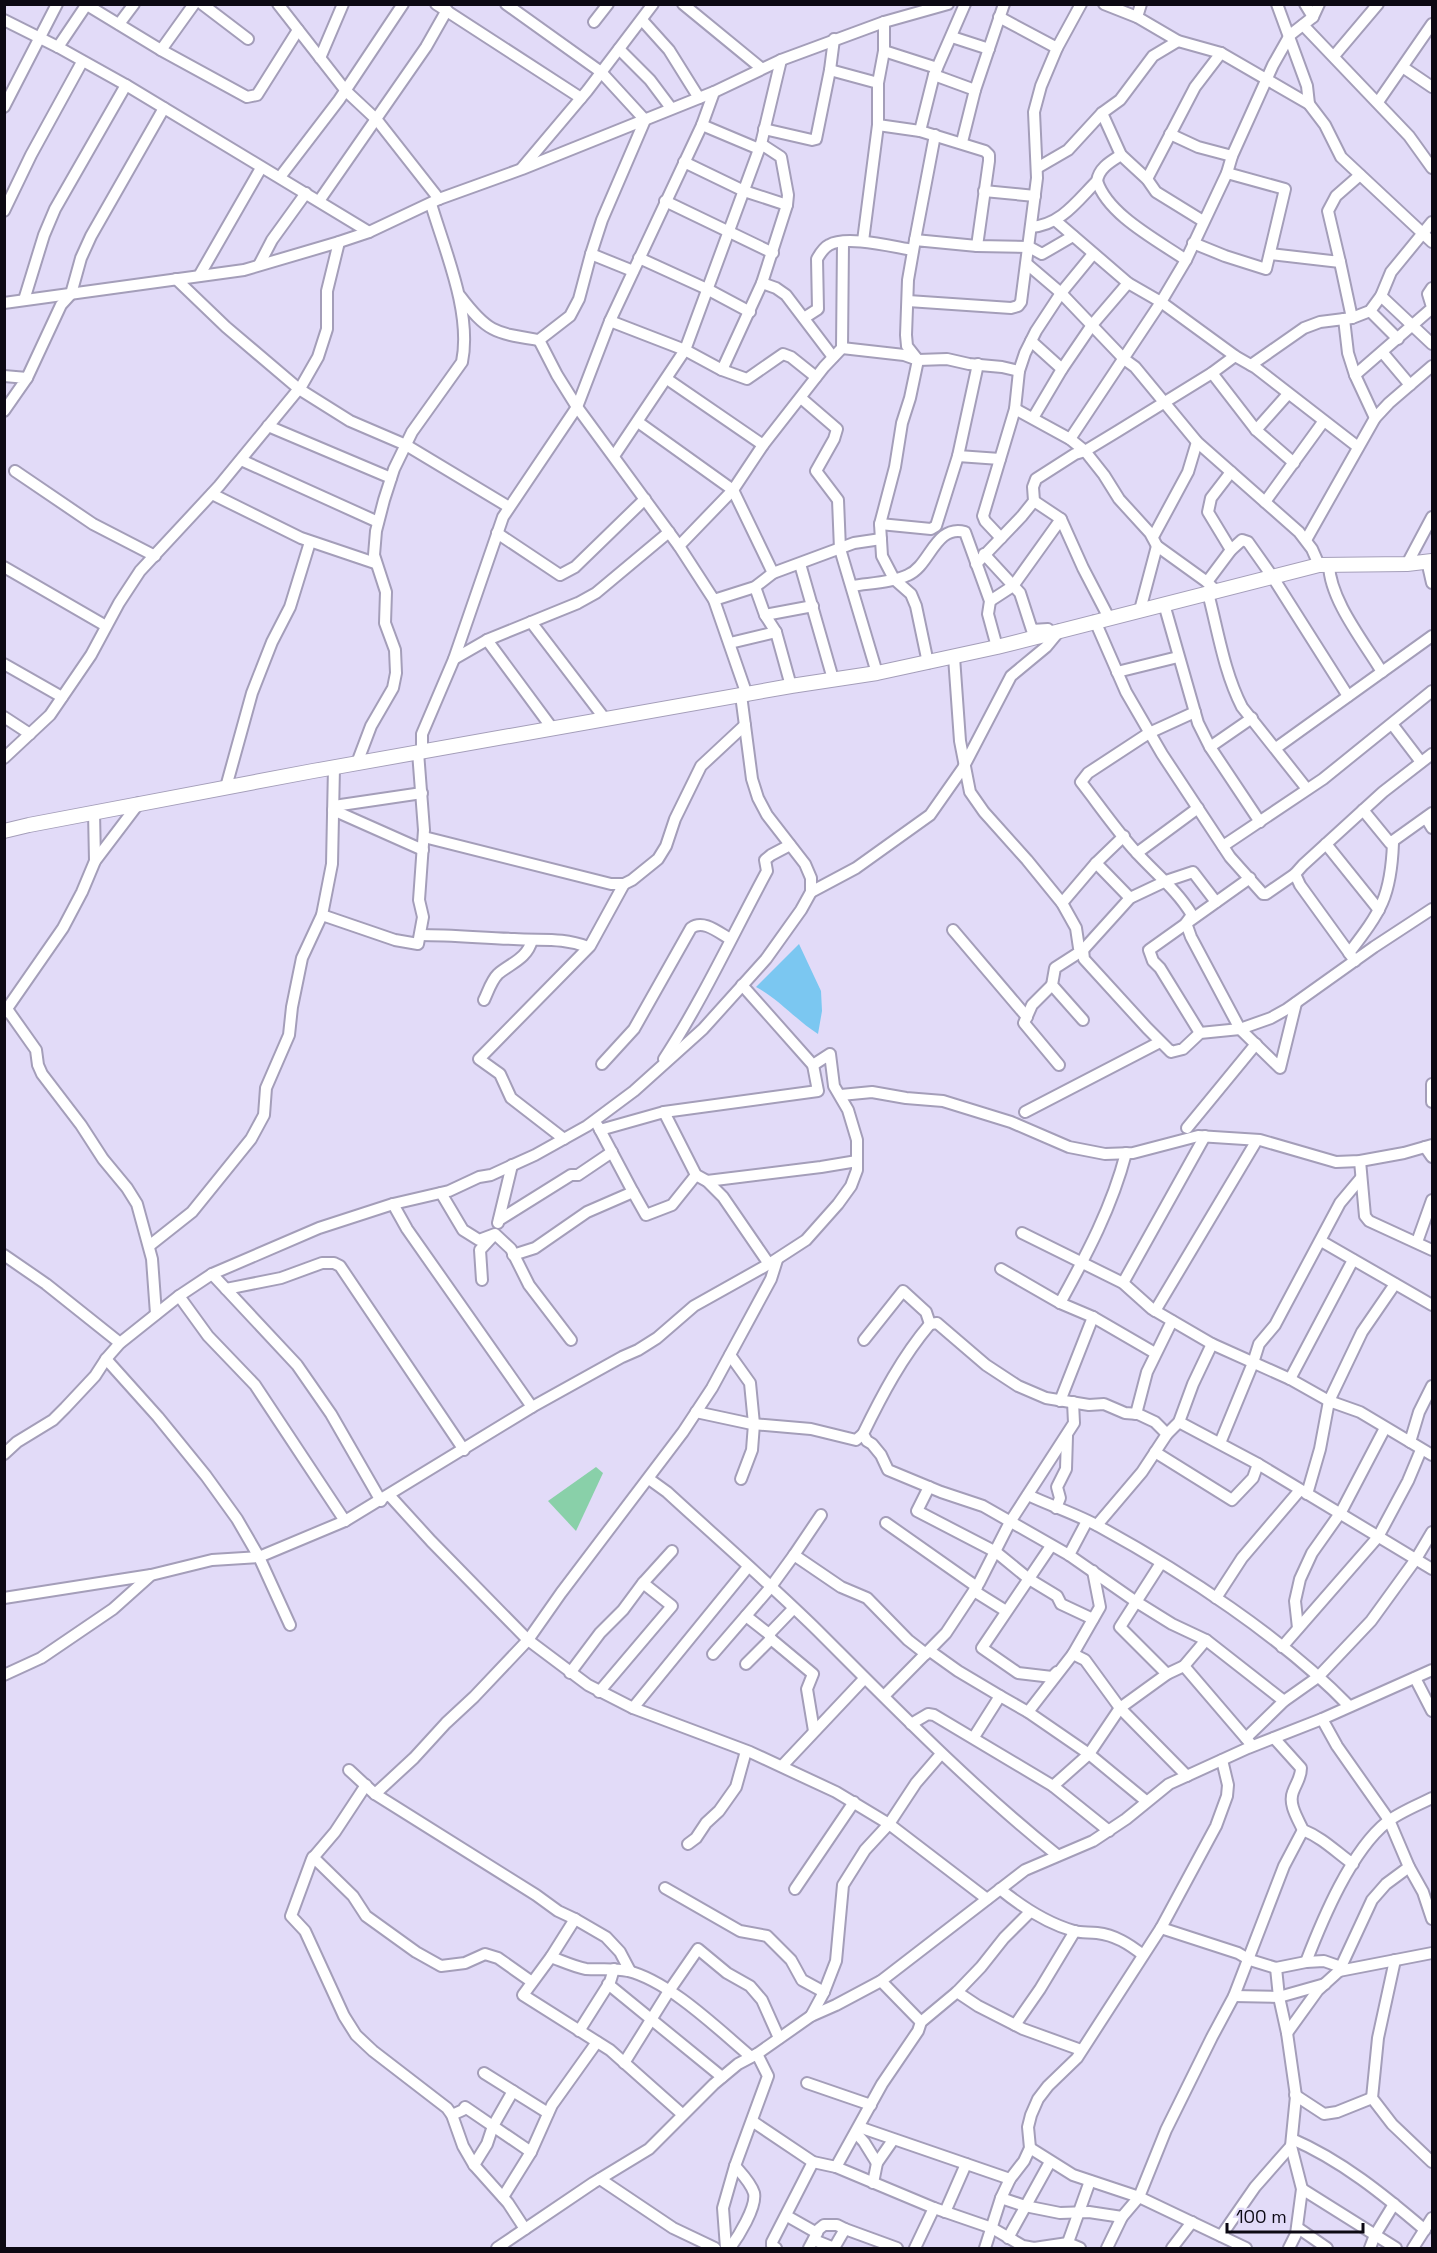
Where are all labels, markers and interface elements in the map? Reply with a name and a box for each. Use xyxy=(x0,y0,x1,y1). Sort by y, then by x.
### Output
scale bar xyxy=(1227,2196,1364,2234)
text: 100 m xyxy=(1236,2205,1287,2228)

